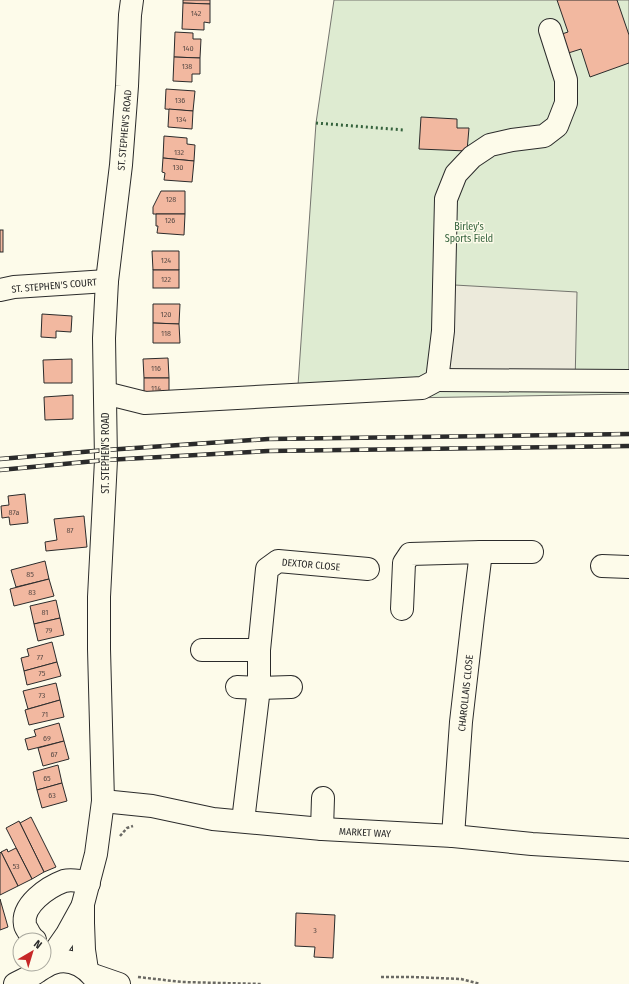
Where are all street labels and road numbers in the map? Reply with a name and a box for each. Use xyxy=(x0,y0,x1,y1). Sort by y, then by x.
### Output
street label: ST. STEPHEN'S ROAD xyxy=(115,89,135,171)
street label: ST. STEPHEN'S COURT xyxy=(11,276,98,296)
street label: ST. STEPHEN'S ROAD xyxy=(100,412,112,494)
street label: DEXTOR CLOSE xyxy=(281,556,341,574)
street label: CHAROLLAIS CLOSE xyxy=(456,654,476,732)
street label: MARKET WAY xyxy=(339,826,391,840)

